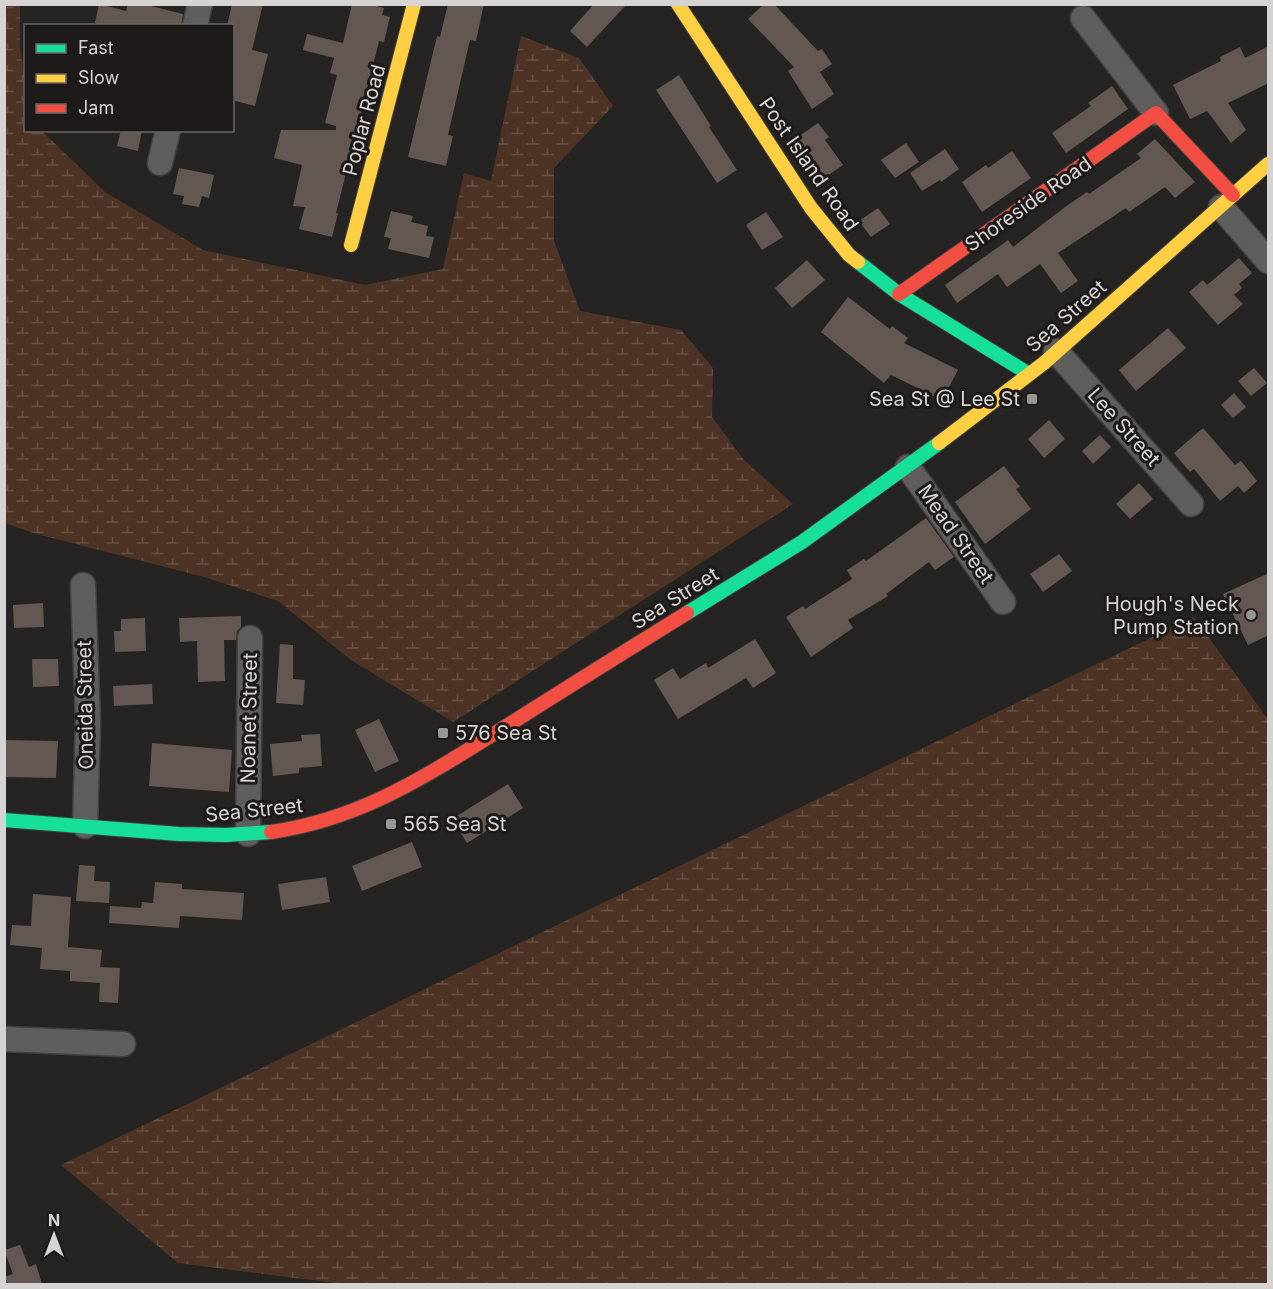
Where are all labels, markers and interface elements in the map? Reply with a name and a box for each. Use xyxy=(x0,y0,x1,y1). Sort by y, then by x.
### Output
legend xyxy=(24,24,234,132)
text: Fast xyxy=(78,37,114,58)
street label: Poplar Road xyxy=(338,62,390,178)
text: Slow xyxy=(78,67,119,88)
street label: Post Island Road xyxy=(754,93,864,235)
text: Jam xyxy=(78,97,114,118)
street label: Shoreside Road xyxy=(960,152,1096,256)
street label: Sea Street xyxy=(1021,275,1111,357)
street label: Lee Street xyxy=(1083,383,1166,471)
place label: Sea St @ Lee St xyxy=(869,387,1020,411)
marker: Sea St @ Lee St xyxy=(1025,392,1039,406)
street label: Mead Street xyxy=(913,480,999,589)
street label: Sea Street xyxy=(627,562,723,634)
place label: Hough's Neck Pump Station xyxy=(1105,592,1239,639)
marker: Hough's Neck Pump Station xyxy=(1244,608,1258,622)
street label: Oneida Street xyxy=(72,640,98,770)
street label: Noanet Street xyxy=(236,652,262,783)
place label: 576 Sea St xyxy=(455,721,558,745)
marker: 576 Sea St xyxy=(436,726,450,740)
street label: Sea Street xyxy=(204,793,304,827)
place label: 565 Sea St xyxy=(403,812,507,836)
marker: 565 Sea St xyxy=(384,817,398,831)
north arrow xyxy=(24,1205,84,1265)
text: N xyxy=(48,1210,60,1230)

